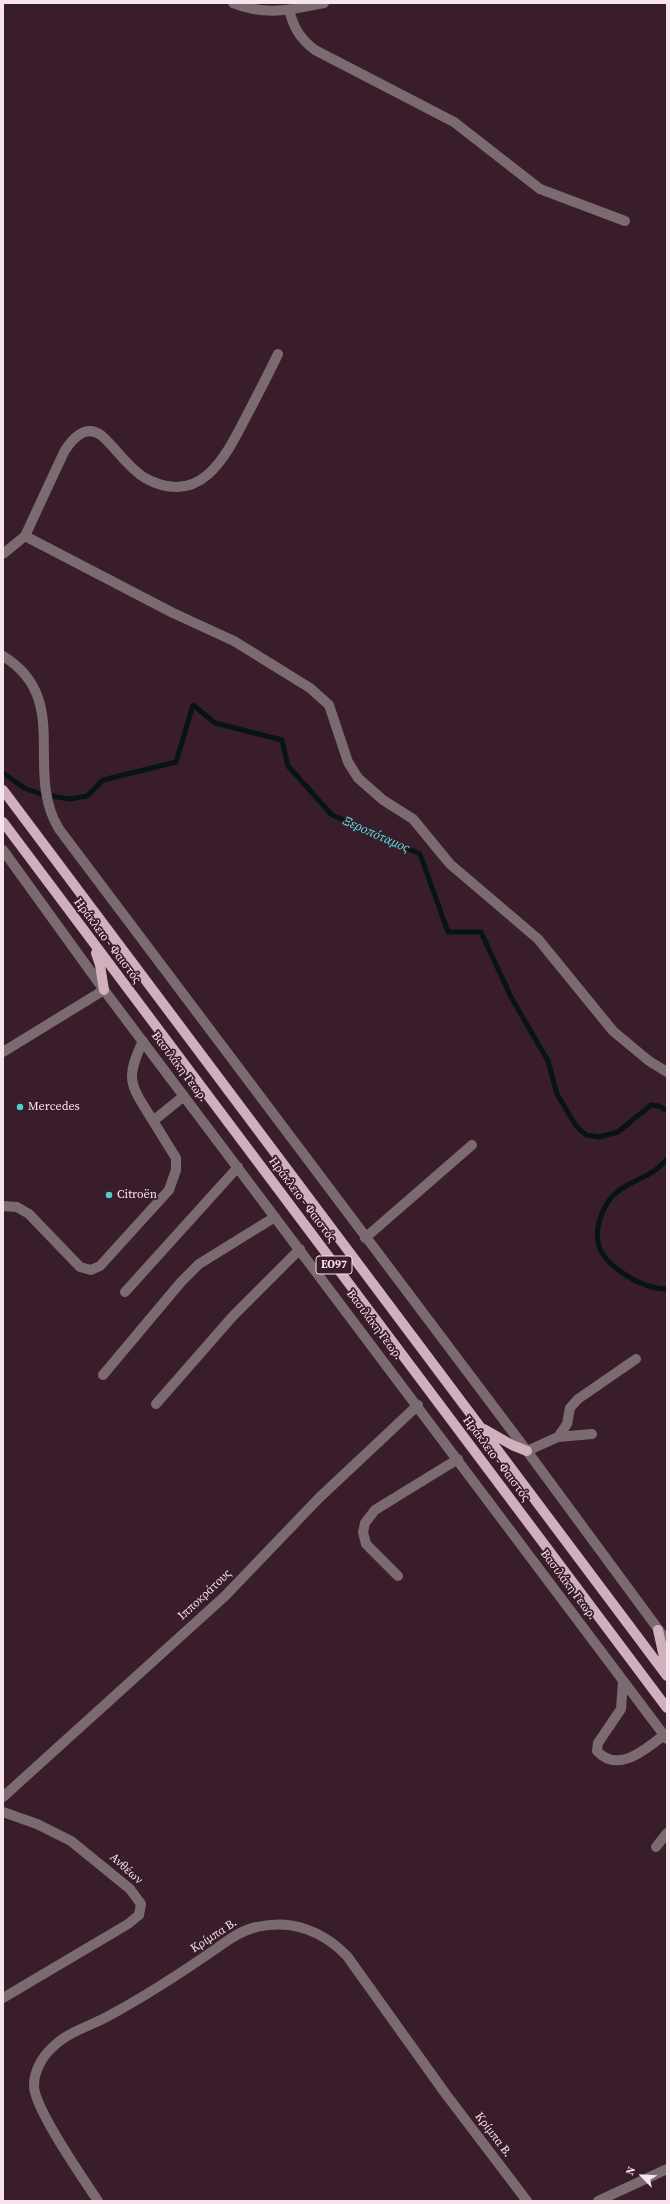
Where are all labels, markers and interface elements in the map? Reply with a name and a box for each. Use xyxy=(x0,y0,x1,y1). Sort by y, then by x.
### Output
water label: Ξεροπόταμος xyxy=(340,813,412,857)
street label: Ηράκλειο - Φαιστός xyxy=(70,896,144,986)
street label: Βασιλάκη Γεωρ. xyxy=(148,1029,210,1105)
place label: Mercedes xyxy=(28,1100,80,1114)
marker: Mercedes xyxy=(15,1102,25,1112)
street label: Ηράκλειο - Φαιστός xyxy=(265,1155,339,1245)
place label: Citroën xyxy=(117,1188,157,1202)
marker: Citroën xyxy=(104,1190,114,1200)
road number: ΕΟ97 xyxy=(316,1256,352,1274)
street label: Βασιλάκη Γεωρ. xyxy=(343,1287,405,1363)
street label: Ηράκλειο - Φαιστός xyxy=(459,1414,533,1504)
street label: Βασιλάκη Γεωρ. xyxy=(537,1547,599,1623)
street label: Ιπποκράτους xyxy=(175,1567,235,1623)
street label: Ανθέων xyxy=(107,1850,145,1888)
street label: Κρίμπα Β. xyxy=(188,1916,240,1956)
street label: Κρίμπα Β. xyxy=(472,2110,514,2160)
north arrow xyxy=(622,2156,662,2196)
text: N xyxy=(622,2164,639,2178)

